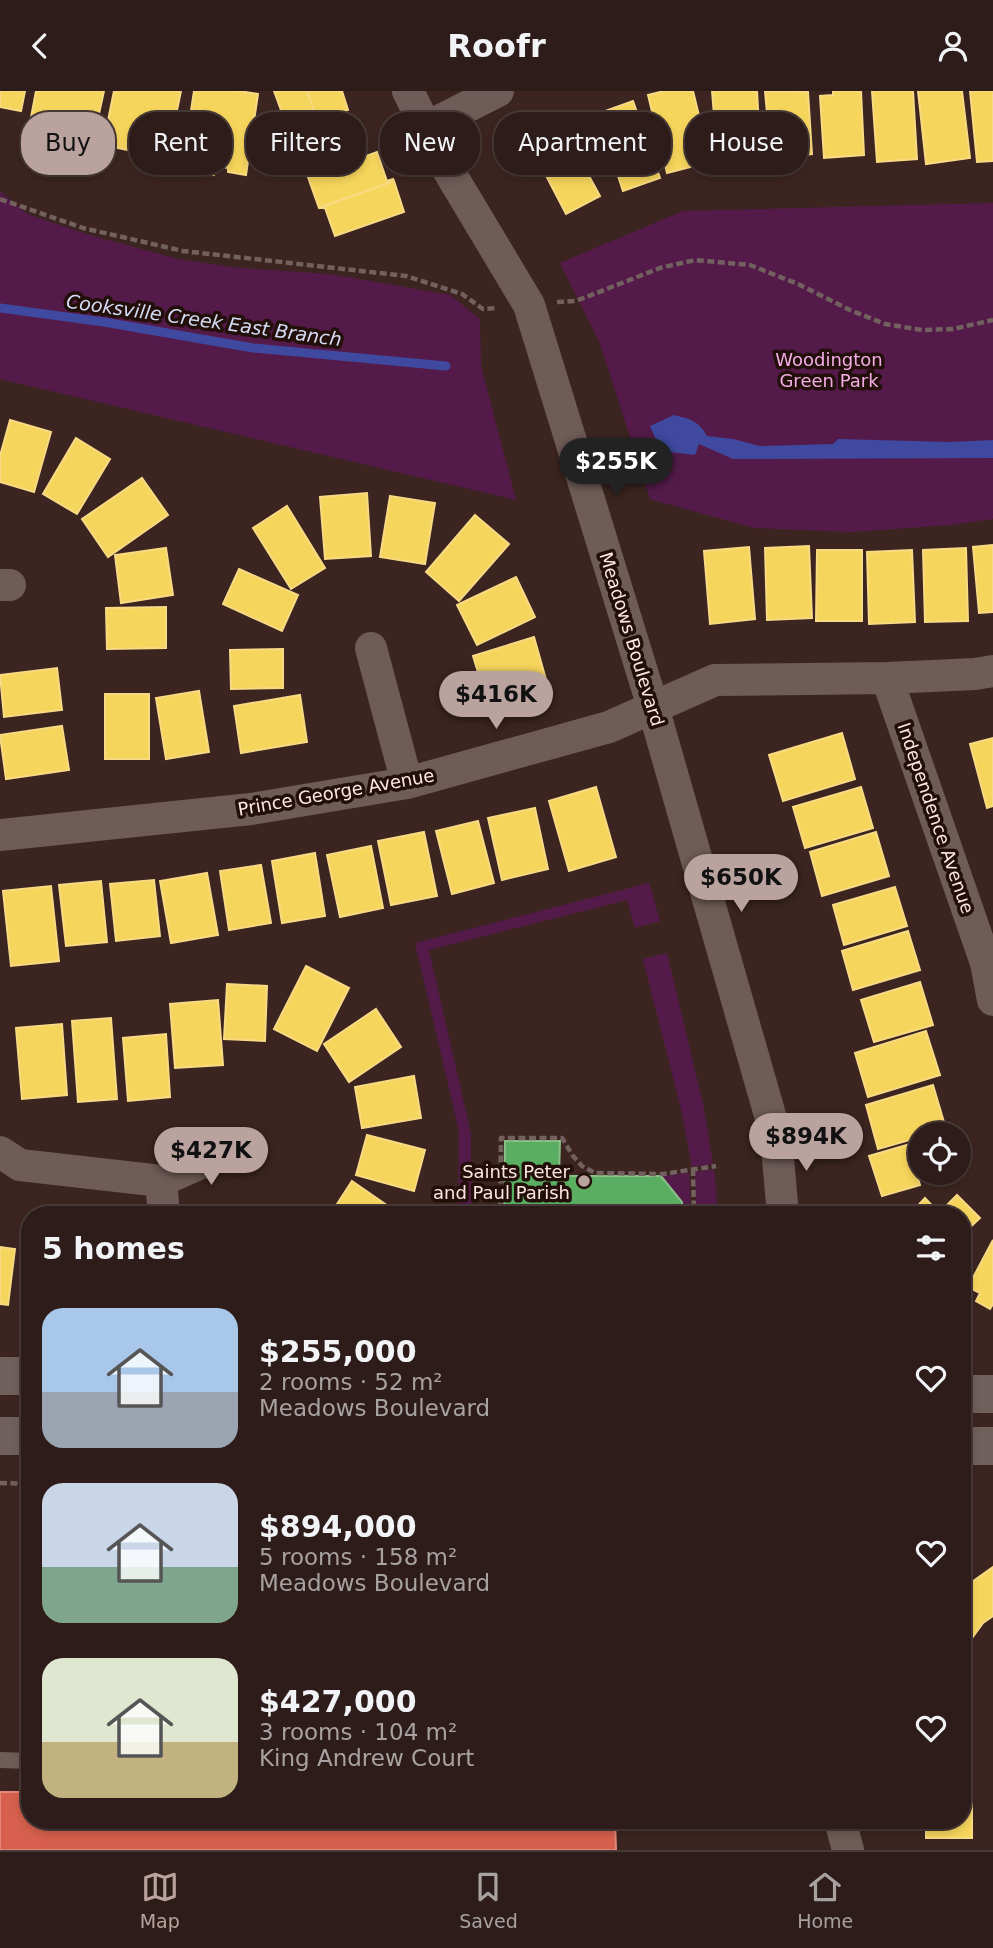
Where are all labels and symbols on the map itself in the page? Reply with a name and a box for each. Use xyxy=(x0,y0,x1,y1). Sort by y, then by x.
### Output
water label: Cooksville Creek East Branch xyxy=(65,290,343,350)
park label: Woodington Green Park xyxy=(775,349,883,391)
pin: $255K xyxy=(567,439,665,498)
street label: Meadows Boulevard xyxy=(596,549,668,729)
pin: $416K xyxy=(447,671,545,731)
street label: Independence Avenue xyxy=(893,720,979,916)
street label: Prince George Avenue xyxy=(236,764,436,820)
pin: $650K xyxy=(692,855,790,914)
pin: $894K xyxy=(757,1114,855,1173)
pin: $427K xyxy=(162,1127,260,1187)
place label: Saints Peter and Paul Parish xyxy=(433,1161,571,1203)
marker: Saints Peter and Paul Parish xyxy=(576,1173,592,1189)

